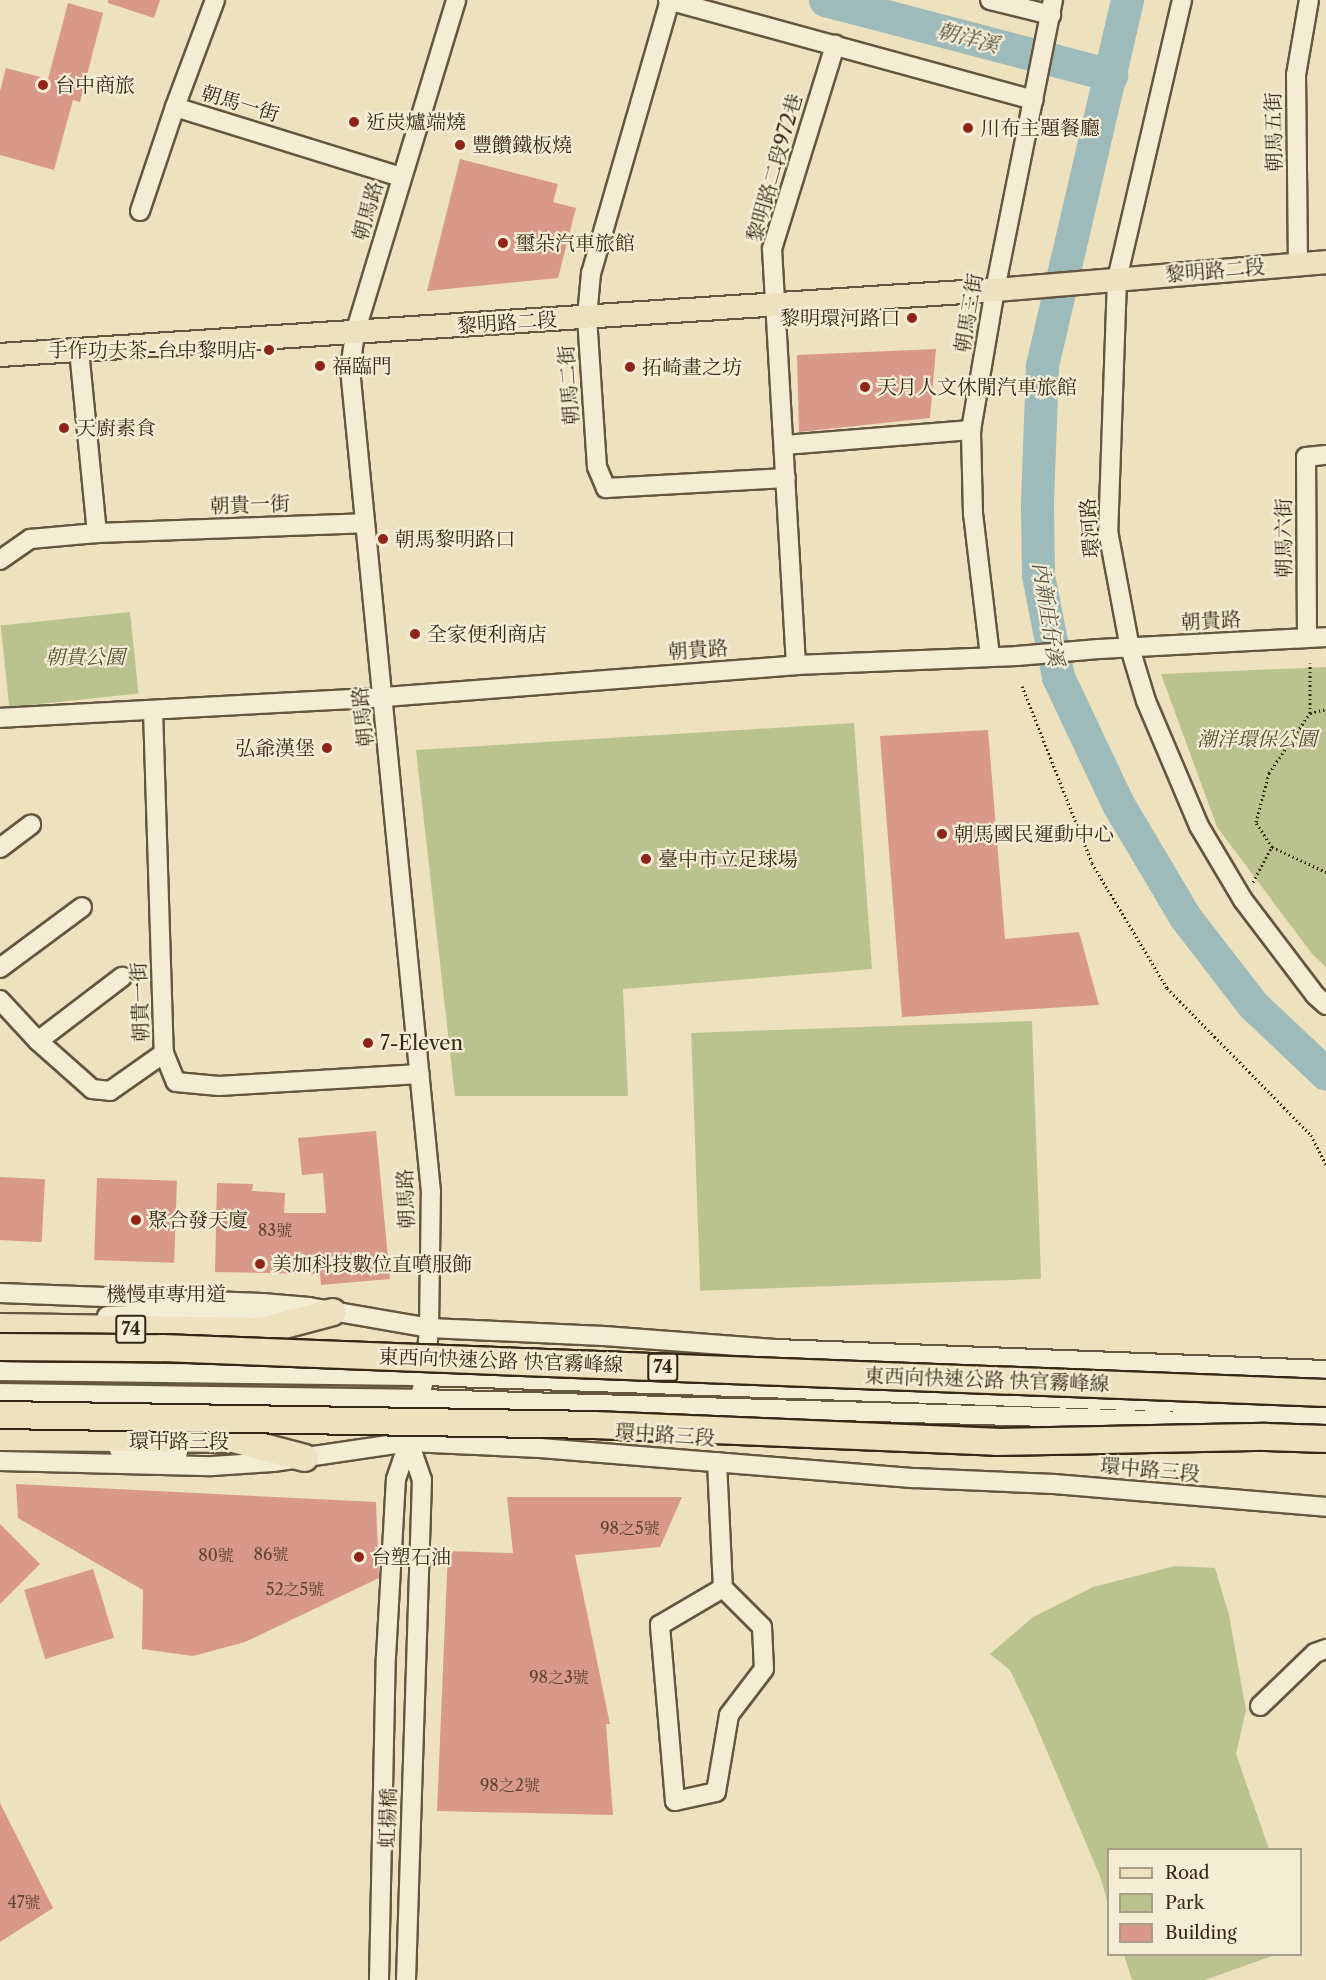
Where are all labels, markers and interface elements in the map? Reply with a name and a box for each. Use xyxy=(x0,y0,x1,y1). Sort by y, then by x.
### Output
water label: 朝洋溪 xyxy=(934,18,1002,58)
place label: 台中商旅 xyxy=(55,73,135,97)
marker: 台中商旅 xyxy=(36,78,50,92)
street label: 朝馬一街 xyxy=(198,81,282,127)
street label: 黎明路二段972巷 xyxy=(742,91,808,245)
street label: 朝馬五街 xyxy=(1261,92,1287,172)
place label: 近炭爐端燒 xyxy=(366,110,466,134)
marker: 近炭爐端燒 xyxy=(347,115,361,129)
place label: 川布主題餐廳 xyxy=(980,116,1100,140)
marker: 川布主題餐廳 xyxy=(961,121,975,135)
place label: 豐饡鐵板燒 xyxy=(472,133,572,157)
marker: 豐饡鐵板燒 xyxy=(453,138,467,152)
street label: 朝馬路 xyxy=(348,179,388,243)
place label: 璽朵汽車旅館 xyxy=(515,231,635,255)
marker: 璽朵汽車旅館 xyxy=(496,236,510,250)
street label: 黎明路二段 xyxy=(1164,255,1266,287)
street label: 朝馬三街 xyxy=(950,272,988,354)
place label: 黎明環河路口 xyxy=(780,306,900,330)
street label: 黎明路二段 xyxy=(456,308,558,338)
marker: 黎明環河路口 xyxy=(905,311,919,325)
place label: 手作功夫茶-台中黎明店 xyxy=(48,338,257,362)
marker: 手作功夫茶-台中黎明店 xyxy=(262,343,276,357)
street label: 朝馬二街 xyxy=(554,344,584,426)
place label: 福臨門 xyxy=(332,354,392,378)
place label: 拓崎畫之坊 xyxy=(642,355,742,379)
marker: 福臨門 xyxy=(313,359,327,373)
marker: 拓崎畫之坊 xyxy=(623,360,637,374)
place label: 天月人文休閒汽車旅館 xyxy=(877,375,1077,399)
marker: 天月人文休閒汽車旅館 xyxy=(858,380,872,394)
place label: 天廚素食 xyxy=(76,416,156,440)
marker: 天廚素食 xyxy=(57,421,71,435)
street label: 朝貴一街 xyxy=(210,492,290,518)
street label: 環河路 xyxy=(1076,497,1104,559)
street label: 朝馬六街 xyxy=(1272,498,1296,578)
place label: 朝馬黎明路口 xyxy=(395,527,515,551)
marker: 朝馬黎明路口 xyxy=(376,532,390,546)
water label: 內新庄仔溪 xyxy=(1027,560,1069,668)
street label: 朝貴路 xyxy=(1180,607,1242,635)
place label: 全家便利商店 xyxy=(427,622,547,646)
marker: 全家便利商店 xyxy=(408,627,422,641)
street label: 朝貴路 xyxy=(667,636,729,664)
park label: 朝貴公園 xyxy=(45,645,125,669)
street label: 朝馬路 xyxy=(348,686,378,748)
park label: 潮洋環保公園 xyxy=(1197,727,1317,751)
place label: 弘爺漢堡 xyxy=(235,736,315,760)
marker: 弘爺漢堡 xyxy=(320,741,334,755)
place label: 朝馬國民運動中心 xyxy=(954,822,1114,846)
marker: 朝馬國民運動中心 xyxy=(935,827,949,841)
place label: 臺中市立足球場 xyxy=(658,847,798,871)
marker: 臺中市立足球場 xyxy=(639,852,653,866)
street label: 朝貴一街 xyxy=(127,962,153,1042)
place label: 7-Eleven xyxy=(380,1031,463,1055)
marker: 7-Eleven xyxy=(361,1036,375,1050)
street label: 朝馬路 xyxy=(393,1169,419,1229)
place label: 聚合發天廈 xyxy=(148,1208,248,1232)
marker: 聚合發天廈 xyxy=(129,1213,143,1227)
house number: 83號 xyxy=(258,1220,292,1240)
place label: 美加科技數位直噴服飾 xyxy=(272,1252,472,1276)
marker: 美加科技數位直噴服飾 xyxy=(253,1257,267,1271)
street label: 機慢車專用道 xyxy=(106,1282,226,1306)
road number: 74 xyxy=(114,1314,148,1344)
street label: 東西向快速公路 快官霧峰線 xyxy=(378,1345,624,1377)
road number: 74 xyxy=(646,1352,680,1382)
street label: 東西向快速公路 快官霧峰線 xyxy=(864,1364,1110,1396)
street label: 環中路三段 xyxy=(614,1420,716,1450)
street label: 環中路三段 xyxy=(129,1429,229,1453)
street label: 環中路三段 xyxy=(1099,1454,1201,1486)
house number: 98之5號 xyxy=(600,1518,660,1538)
house number: 86號 xyxy=(254,1544,288,1564)
house number: 80號 xyxy=(198,1545,234,1565)
place label: 台塑石油 xyxy=(371,1545,451,1569)
marker: 台塑石油 xyxy=(352,1550,366,1564)
house number: 52之5號 xyxy=(266,1579,324,1599)
house number: 98之3號 xyxy=(529,1667,589,1687)
house number: 98之2號 xyxy=(480,1775,540,1795)
street label: 虹揚橋 xyxy=(375,1788,401,1848)
legend xyxy=(1107,1848,1302,1956)
text: Road xyxy=(1165,1862,1210,1884)
house number: 47號 xyxy=(7,1892,41,1912)
text: Park xyxy=(1165,1892,1204,1914)
text: Building xyxy=(1165,1922,1237,1944)

